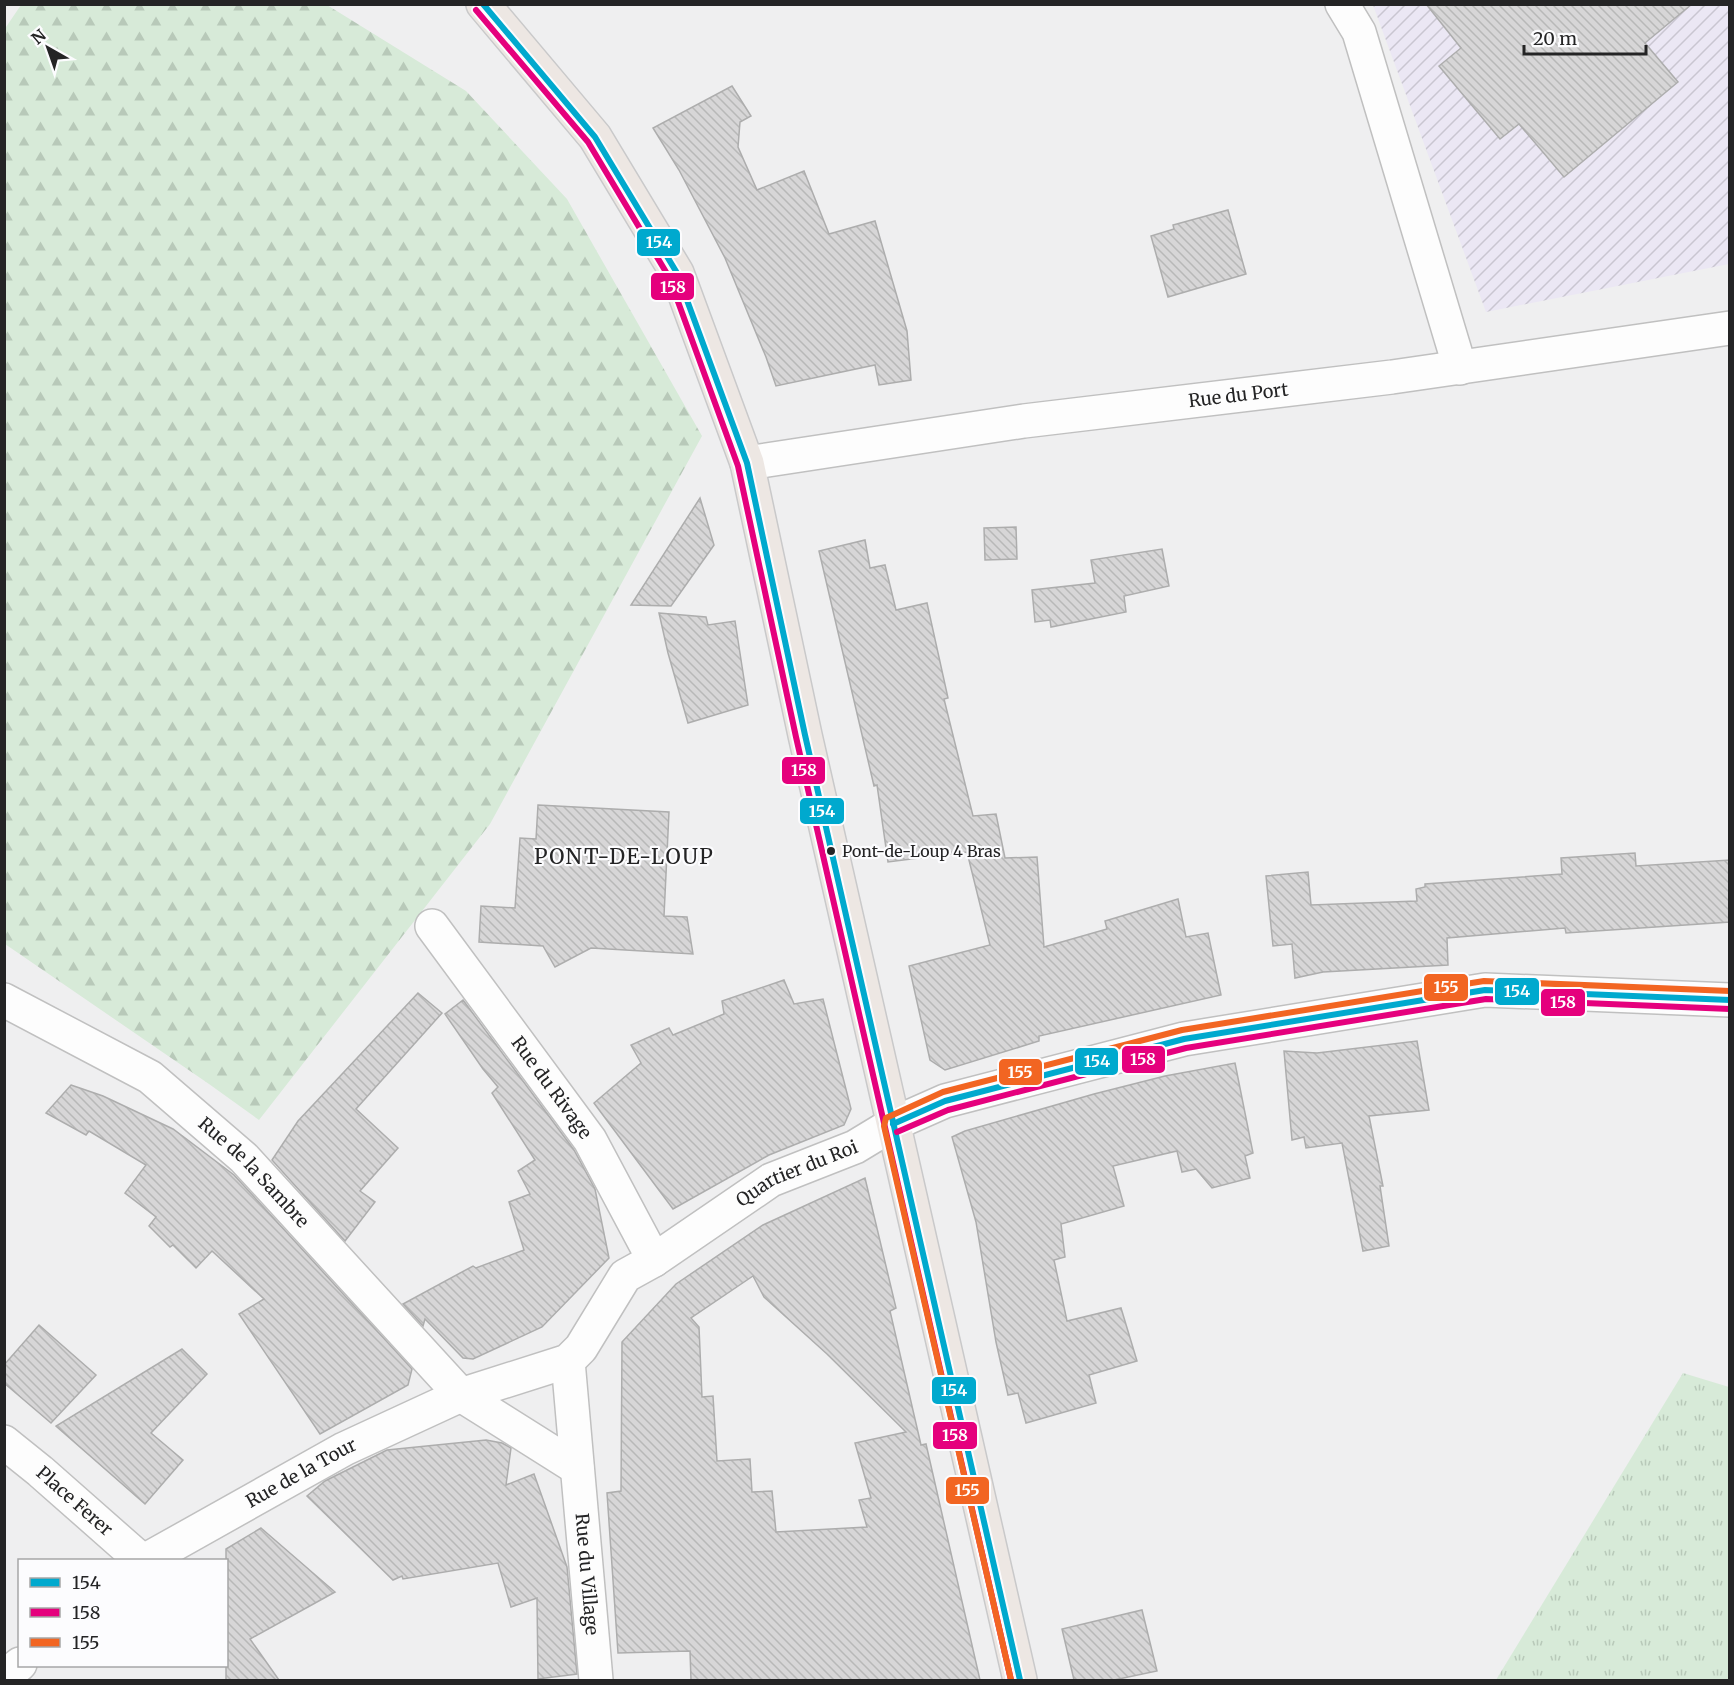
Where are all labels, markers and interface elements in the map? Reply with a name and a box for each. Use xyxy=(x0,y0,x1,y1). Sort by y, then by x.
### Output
north arrow xyxy=(18,18,78,78)
scale bar xyxy=(1524,18,1646,56)
text: N xyxy=(27,25,50,48)
text: 20 m xyxy=(1533,27,1577,50)
line badge: 154 xyxy=(636,228,681,257)
text: 154 xyxy=(646,232,672,252)
line badge: 158 xyxy=(650,272,695,301)
text: 158 xyxy=(660,277,686,297)
street label: Rue du Port xyxy=(1187,377,1289,412)
line badge: 158 xyxy=(781,756,826,785)
text: 158 xyxy=(791,760,817,780)
line badge: 154 xyxy=(799,797,845,825)
text: 154 xyxy=(809,801,835,821)
place label: Pont-de-Loup 4 Bras xyxy=(842,841,1001,861)
district label: PONT-DE-LOUP xyxy=(534,843,714,870)
marker: Pont-de-Loup 4 Bras xyxy=(825,845,837,857)
line badge: 155 xyxy=(1423,973,1469,1002)
text: 155 xyxy=(1433,977,1459,997)
line badge: 154 xyxy=(1494,977,1540,1006)
text: 154 xyxy=(1504,981,1530,1001)
line badge: 158 xyxy=(1540,988,1586,1017)
text: 158 xyxy=(1550,992,1576,1012)
street label: Rue du Rivage xyxy=(506,1032,597,1143)
line badge: 158 xyxy=(1121,1045,1166,1074)
line badge: 154 xyxy=(1074,1047,1119,1076)
text: 158 xyxy=(1130,1049,1156,1069)
text: 154 xyxy=(1084,1051,1110,1071)
line badge: 155 xyxy=(998,1058,1043,1086)
text: 155 xyxy=(1007,1062,1033,1082)
street label: Rue de la Sambre xyxy=(194,1112,314,1232)
street label: Quartier du Roi xyxy=(731,1135,861,1212)
line badge: 154 xyxy=(931,1376,977,1405)
text: 154 xyxy=(941,1380,967,1400)
line badge: 158 xyxy=(932,1421,978,1450)
text: 158 xyxy=(942,1425,968,1445)
street label: Rue de la Tour xyxy=(242,1433,360,1513)
street label: Place Ferer xyxy=(32,1461,118,1541)
line badge: 155 xyxy=(945,1476,990,1505)
text: 155 xyxy=(954,1480,980,1500)
street label: Rue du Village xyxy=(570,1512,604,1636)
legend xyxy=(18,1559,228,1667)
text: 154 xyxy=(72,1571,101,1594)
text: 158 xyxy=(72,1601,100,1624)
text: 155 xyxy=(72,1631,100,1654)

